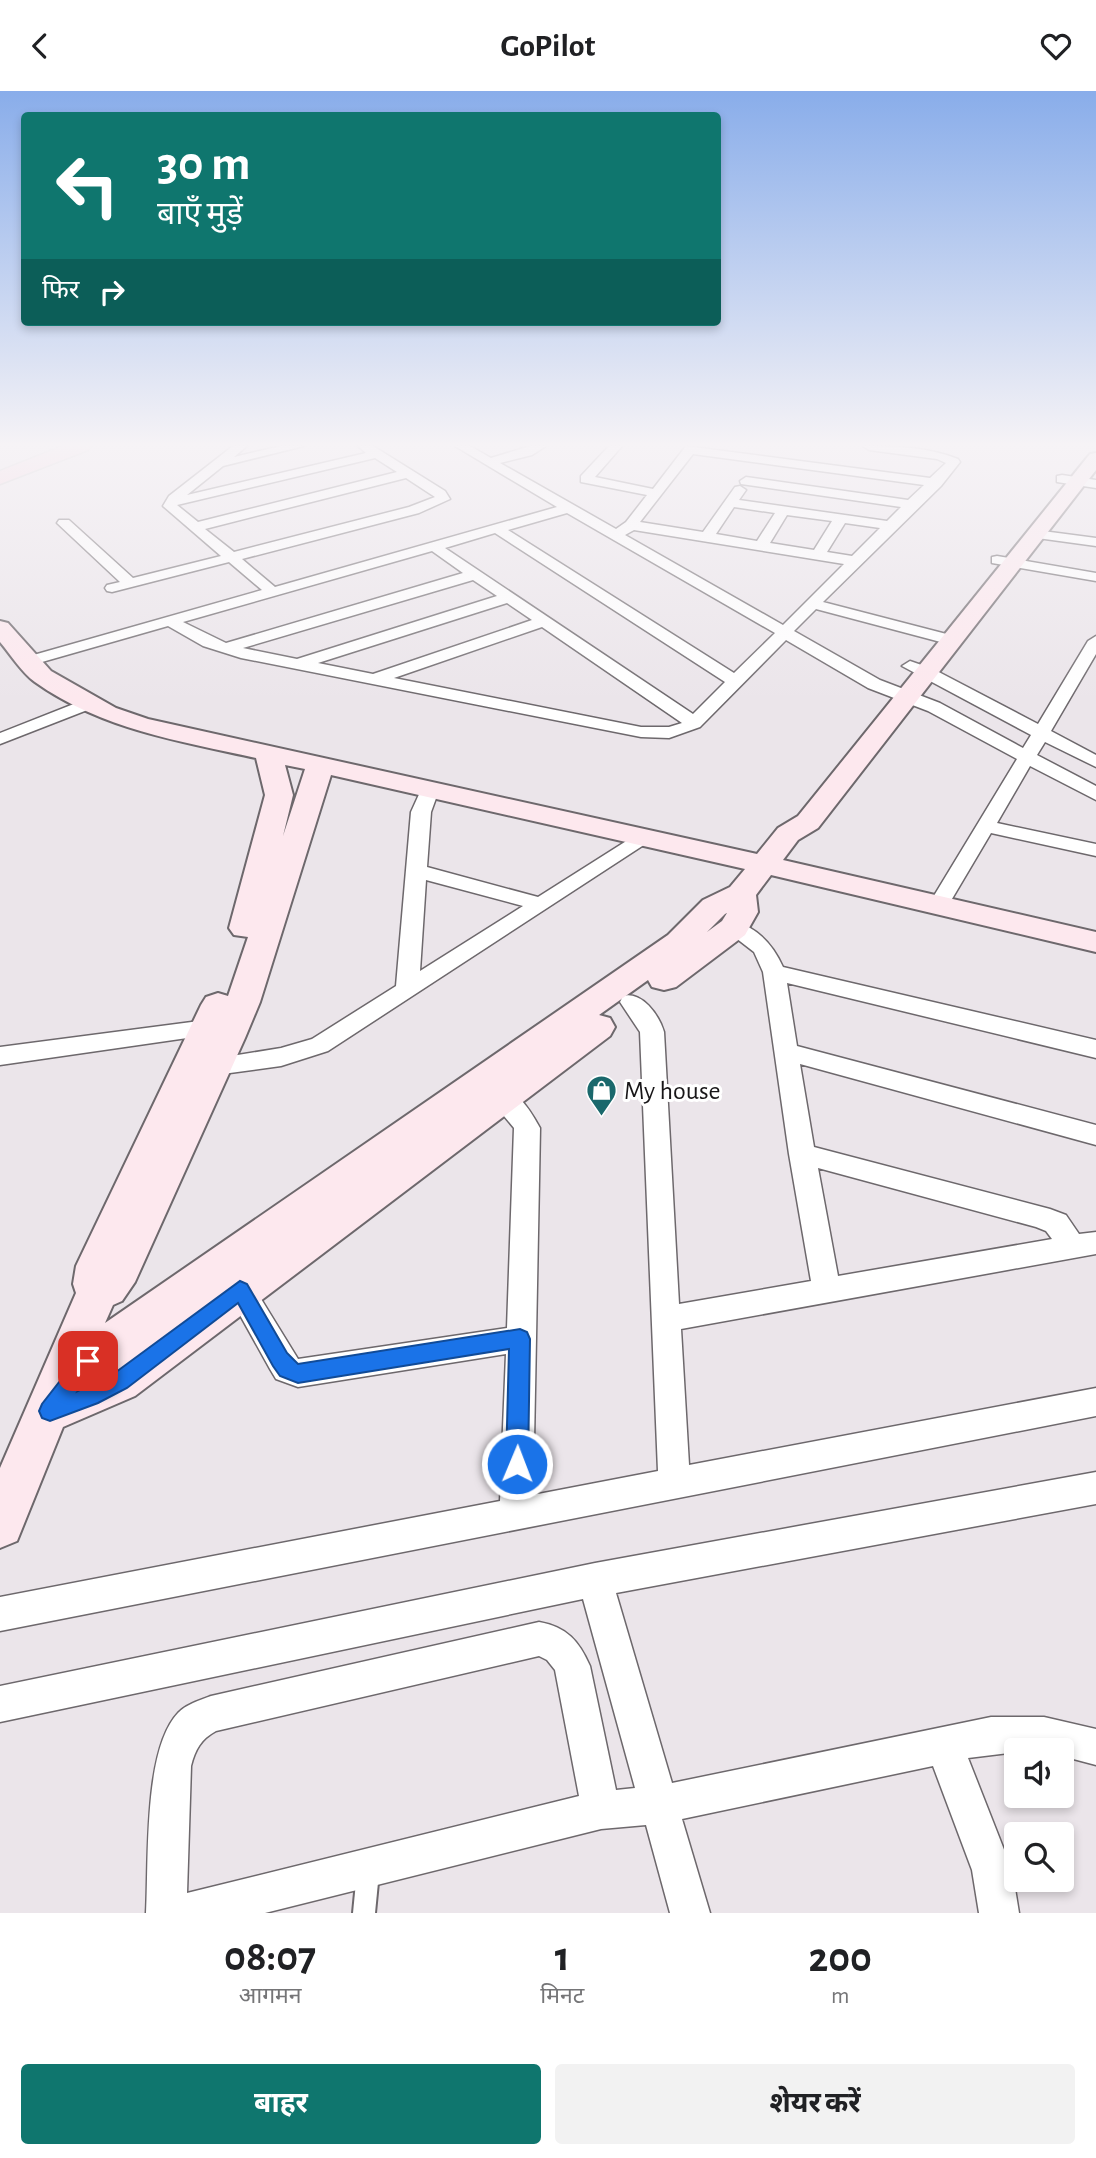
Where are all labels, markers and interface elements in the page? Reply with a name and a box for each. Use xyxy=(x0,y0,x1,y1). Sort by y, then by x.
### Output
icon: back xyxy=(21,27,59,65)
icon: heart xyxy=(1037,27,1075,65)
text: GoPilot xyxy=(501,30,595,62)
icon: left xyxy=(42,140,133,231)
text: 30 m xyxy=(157,140,251,189)
text: बाएँ मुड़ें xyxy=(157,198,243,230)
icon: right xyxy=(93,273,131,311)
text: फिर xyxy=(42,277,79,303)
shop icon: My house xyxy=(584,1073,618,1117)
place label: My house xyxy=(624,1078,721,1104)
pin xyxy=(58,1331,118,1391)
icon: arrive xyxy=(69,1342,107,1380)
position arrow xyxy=(480,1427,554,1501)
map controls xyxy=(1004,1738,1074,1892)
button: sound xyxy=(1004,1738,1074,1808)
button: search xyxy=(1004,1822,1074,1892)
text: 08:07 xyxy=(224,1936,316,1978)
text: 1 xyxy=(555,1936,570,1978)
text: 200 xyxy=(808,1937,872,1979)
text: आगमन xyxy=(239,1985,302,2008)
text: मिनट xyxy=(540,1985,584,2008)
text: m xyxy=(831,1985,849,2008)
button: बाहर xyxy=(21,2064,541,2144)
button: शेयर करें xyxy=(555,2064,1075,2144)

